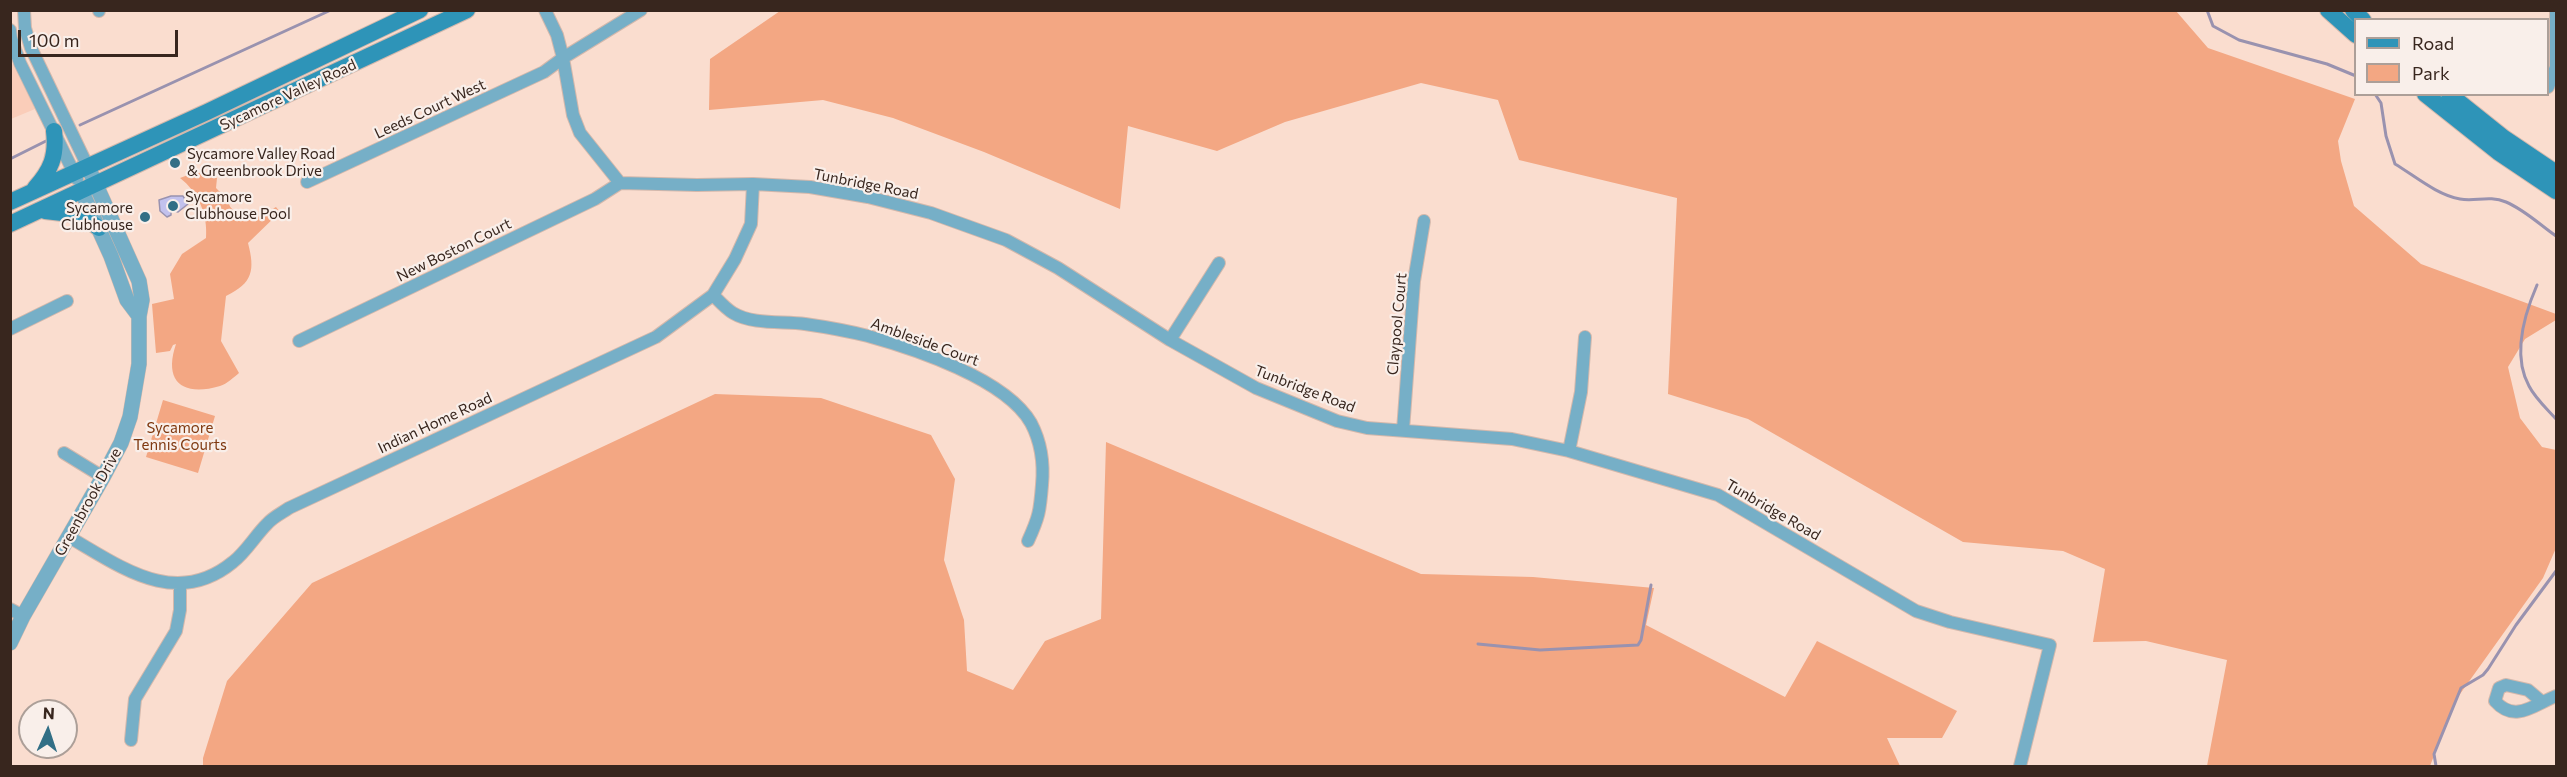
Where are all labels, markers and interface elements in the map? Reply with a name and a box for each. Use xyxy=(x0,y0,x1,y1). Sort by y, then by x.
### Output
scale bar xyxy=(21,18,182,56)
legend xyxy=(2354,18,2549,96)
text: 100 m xyxy=(29,29,79,51)
text: Road xyxy=(2412,32,2454,54)
street label: Sycamore Valley Road xyxy=(217,56,359,134)
text: Park xyxy=(2412,62,2450,84)
street label: Leeds Court West xyxy=(372,75,488,143)
place label: Sycamore Valley Road & Greenbrook Drive xyxy=(187,145,335,180)
marker: Sycamore Valley Road & Greenbrook Drive xyxy=(168,156,182,170)
street label: Tunbridge Road xyxy=(812,165,920,203)
place label: Sycamore Clubhouse Pool xyxy=(185,188,291,223)
place label: Sycamore Clubhouse xyxy=(61,199,133,234)
marker: Sycamore Clubhouse Pool xyxy=(166,199,180,213)
marker: Sycamore Clubhouse xyxy=(138,210,152,224)
street label: New Boston Court xyxy=(394,214,514,286)
street label: Claypool Court xyxy=(1384,272,1410,376)
street label: Ambleside Court xyxy=(868,314,982,370)
street label: Tunbridge Road xyxy=(1252,362,1358,416)
street label: Indian Home Road xyxy=(375,389,495,457)
park label: Sycamore Tennis Courts xyxy=(133,419,227,454)
street label: Greenbrook Drive xyxy=(51,445,125,559)
street label: Tunbridge Road xyxy=(1722,476,1824,544)
north arrow xyxy=(18,699,78,759)
text: N xyxy=(42,703,55,722)

